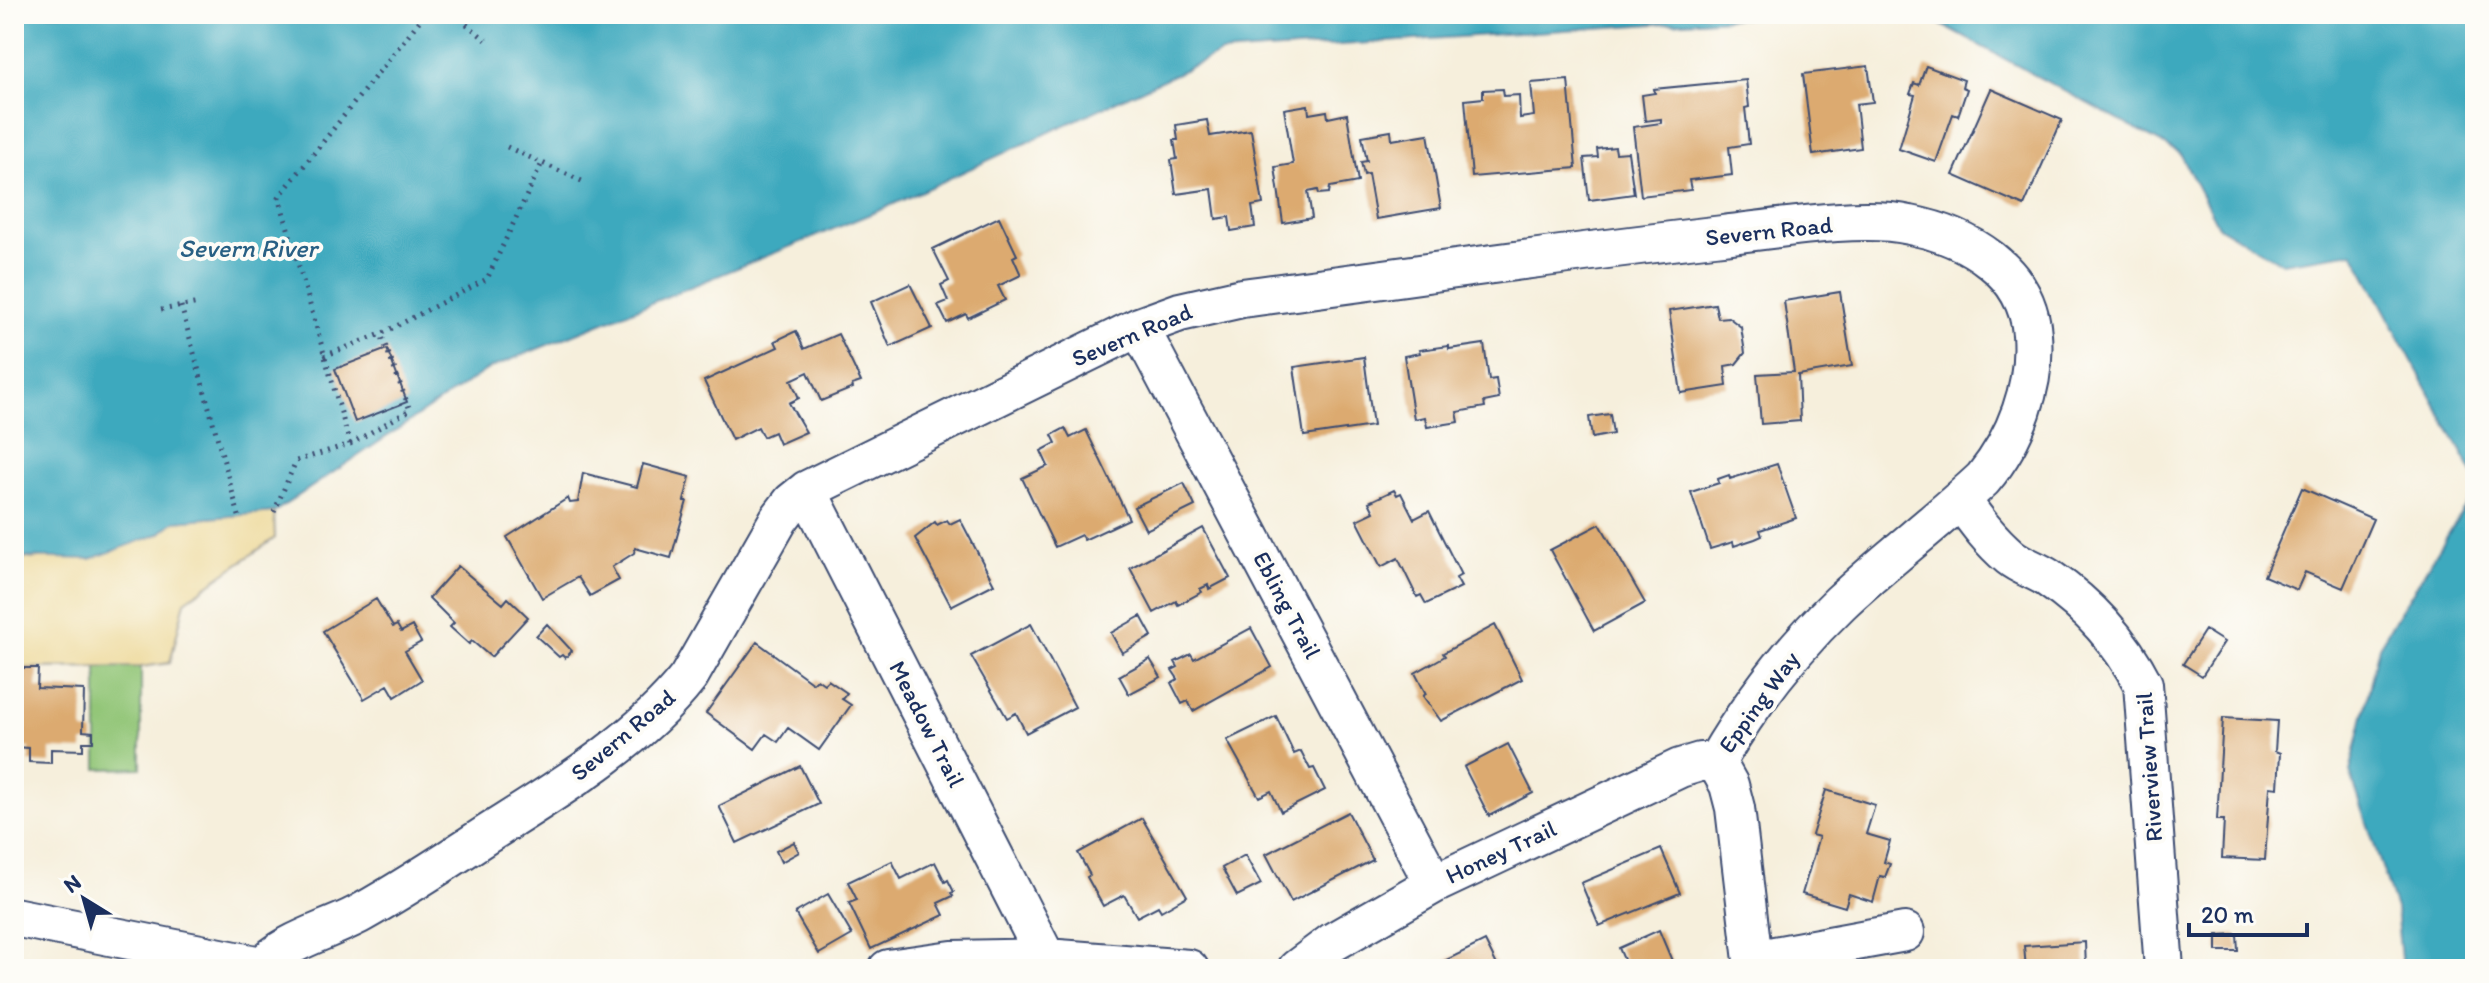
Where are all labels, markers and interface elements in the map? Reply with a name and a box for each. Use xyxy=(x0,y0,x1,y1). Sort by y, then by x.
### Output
street label: Severn Road xyxy=(1704,209,1834,252)
water label: Severn River xyxy=(179,232,320,264)
street label: Severn Road xyxy=(1067,296,1196,373)
street label: Ebling Trail xyxy=(1247,546,1328,663)
street label: Epping Way xyxy=(1712,645,1805,758)
street label: Meadow Trail xyxy=(883,656,972,792)
street label: Severn Road xyxy=(564,682,681,787)
street label: Riverview Trail xyxy=(2129,691,2168,843)
street label: Honey Trail xyxy=(1441,813,1561,890)
north arrow xyxy=(44,859,124,939)
text: N xyxy=(58,868,86,899)
scale bar xyxy=(2189,887,2307,937)
text: 20 m xyxy=(2201,900,2254,929)

